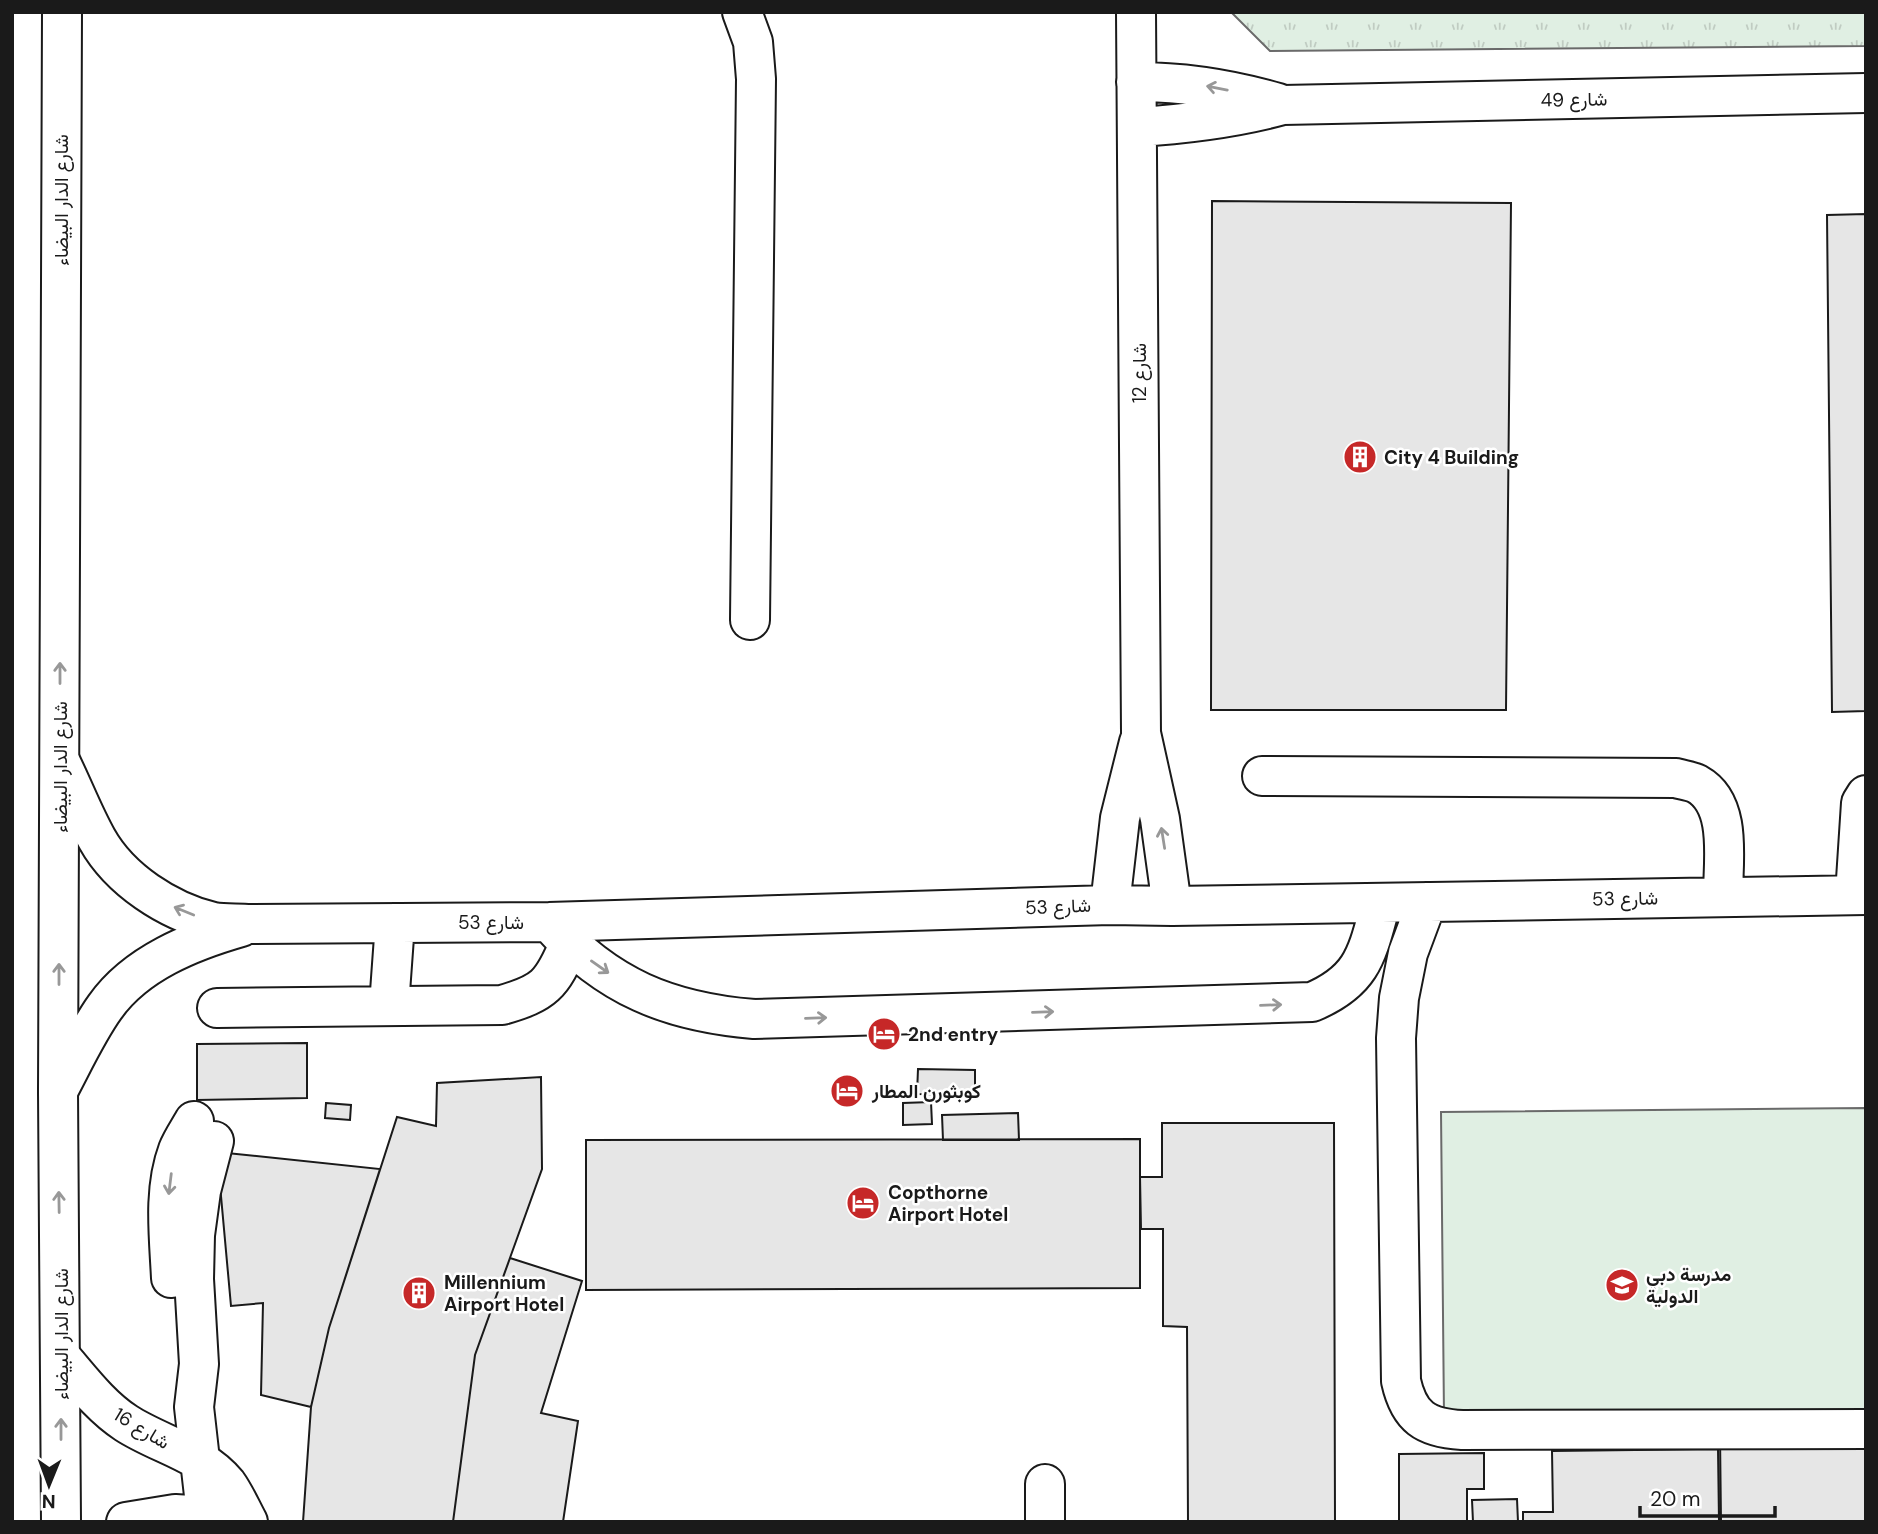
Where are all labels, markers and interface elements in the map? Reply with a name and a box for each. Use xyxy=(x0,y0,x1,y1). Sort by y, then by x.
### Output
one-way arrow xyxy=(1206,81,1229,94)
street label: شارع 49 xyxy=(1540,86,1608,113)
street label: شارع الدار البيضاء xyxy=(49,134,74,266)
street label: شارع 12 xyxy=(1127,343,1152,403)
building icon: City 4 Building xyxy=(1341,438,1379,476)
place label: City 4 Building xyxy=(1384,445,1519,470)
one-way arrow xyxy=(53,662,67,685)
street label: شارع الدار البيضاء xyxy=(48,701,73,833)
one-way arrow xyxy=(1156,827,1169,850)
street label: شارع 53 xyxy=(1592,885,1658,912)
street label: شارع 53 xyxy=(1025,893,1091,920)
one-way arrow xyxy=(174,904,195,917)
street label: شارع 53 xyxy=(458,910,524,935)
one-way arrow xyxy=(590,960,609,974)
one-way arrow xyxy=(52,963,66,986)
one-way arrow xyxy=(1259,999,1282,1012)
one-way arrow xyxy=(1032,1005,1055,1018)
one-way arrow xyxy=(804,1011,827,1024)
hotel icon: 2nd entry xyxy=(865,1015,903,1053)
place label: 2nd entry xyxy=(908,1022,999,1047)
hotel icon: كوبثورن المطار xyxy=(828,1072,866,1110)
place label: كوبثورن المطار xyxy=(871,1079,981,1104)
one-way arrow xyxy=(164,1172,177,1195)
place label: Copthorne Airport Hotel xyxy=(888,1180,1008,1227)
hotel icon: Copthorne Airport Hotel xyxy=(844,1184,882,1222)
one-way arrow xyxy=(53,1190,66,1213)
place label: مدرسة دبي الدولية xyxy=(1646,1262,1731,1309)
school or university icon: مدرسة دبي الدولية xyxy=(1603,1266,1641,1304)
street label: شارع الدار البيضاء xyxy=(49,1268,74,1400)
place label: Millennium Airport Hotel xyxy=(444,1270,564,1317)
building icon: Millennium Airport Hotel xyxy=(400,1274,438,1312)
street label: شارع 16 xyxy=(109,1402,174,1455)
one-way arrow xyxy=(54,1418,68,1441)
north arrow xyxy=(14,1450,84,1520)
scale bar xyxy=(1640,1474,1775,1518)
text: 20 m xyxy=(1650,1485,1701,1513)
text: N xyxy=(42,1489,56,1514)

